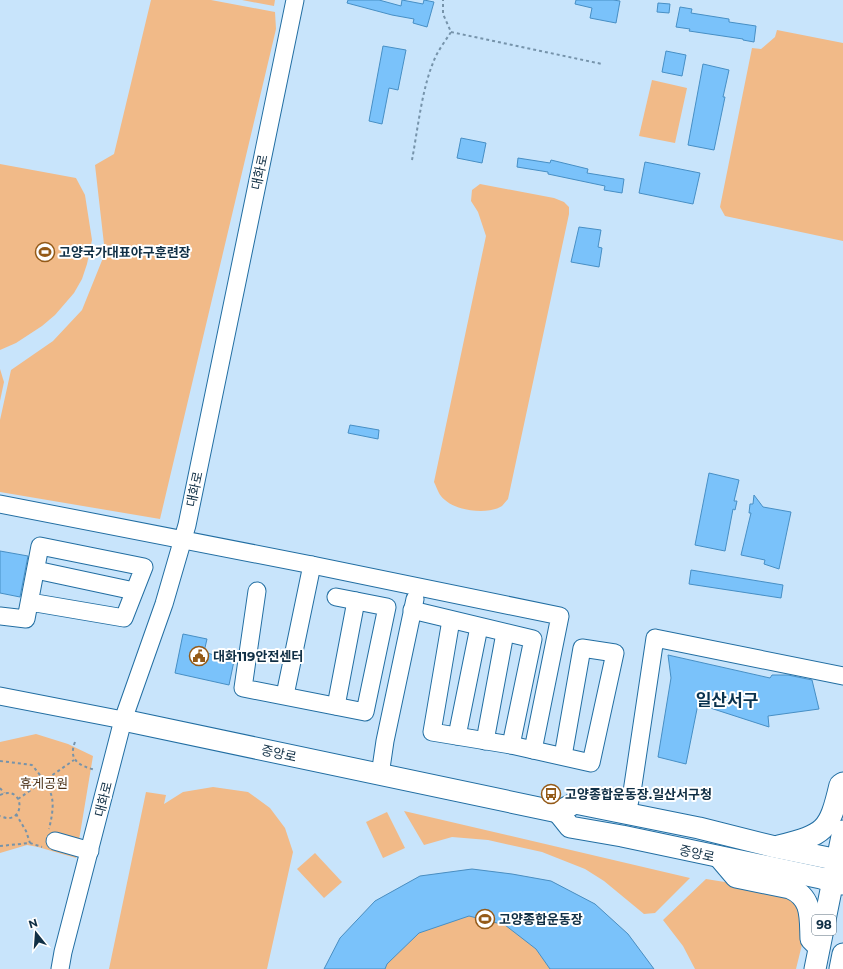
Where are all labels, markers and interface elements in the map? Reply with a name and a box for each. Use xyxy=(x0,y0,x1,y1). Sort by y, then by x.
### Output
street label: 대화로 xyxy=(247,153,271,191)
sports icon: 고양국가대표야구훈련장 xyxy=(34,241,56,263)
place label: 고양국가대표야구훈련장 xyxy=(59,244,191,260)
street label: 대화로 xyxy=(182,470,206,508)
public building icon: 대화119안전센터 xyxy=(188,645,210,667)
place label: 대화119안전센터 xyxy=(213,648,303,664)
district label: 일산서구 xyxy=(696,690,758,710)
street label: 중앙로 xyxy=(260,741,298,765)
park label: 휴게공원 xyxy=(20,775,68,791)
street label: 대화로 xyxy=(91,780,115,818)
bus stop icon: 고양종합운동장.일산서구청 xyxy=(540,783,562,805)
place label: 고양종합운동장.일산서구청 xyxy=(565,786,712,802)
street label: 중앙로 xyxy=(678,841,716,865)
sports icon: 고양종합운동장 xyxy=(474,908,496,930)
place label: 고양종합운동장 xyxy=(499,911,583,927)
north arrow xyxy=(16,913,56,953)
text: N xyxy=(27,915,39,931)
road number: 98 xyxy=(812,915,836,935)

